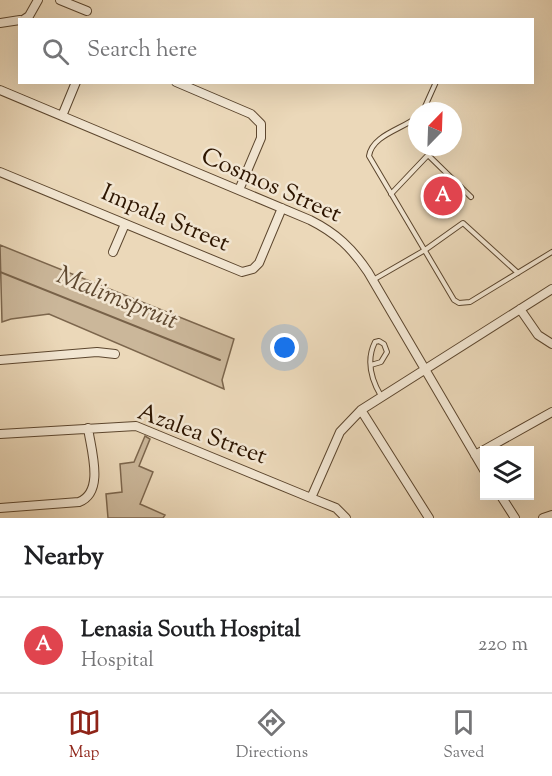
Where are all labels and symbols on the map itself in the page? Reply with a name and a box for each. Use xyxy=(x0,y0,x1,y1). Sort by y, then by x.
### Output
north arrow xyxy=(408,102,462,156)
street label: Cosmos Street xyxy=(195,140,347,232)
pin: A xyxy=(424,174,462,218)
street label: Impala Street xyxy=(95,177,235,261)
water label: Malimspruit xyxy=(51,258,184,340)
your location xyxy=(270,333,299,362)
street label: Azalea Street xyxy=(133,396,271,474)

